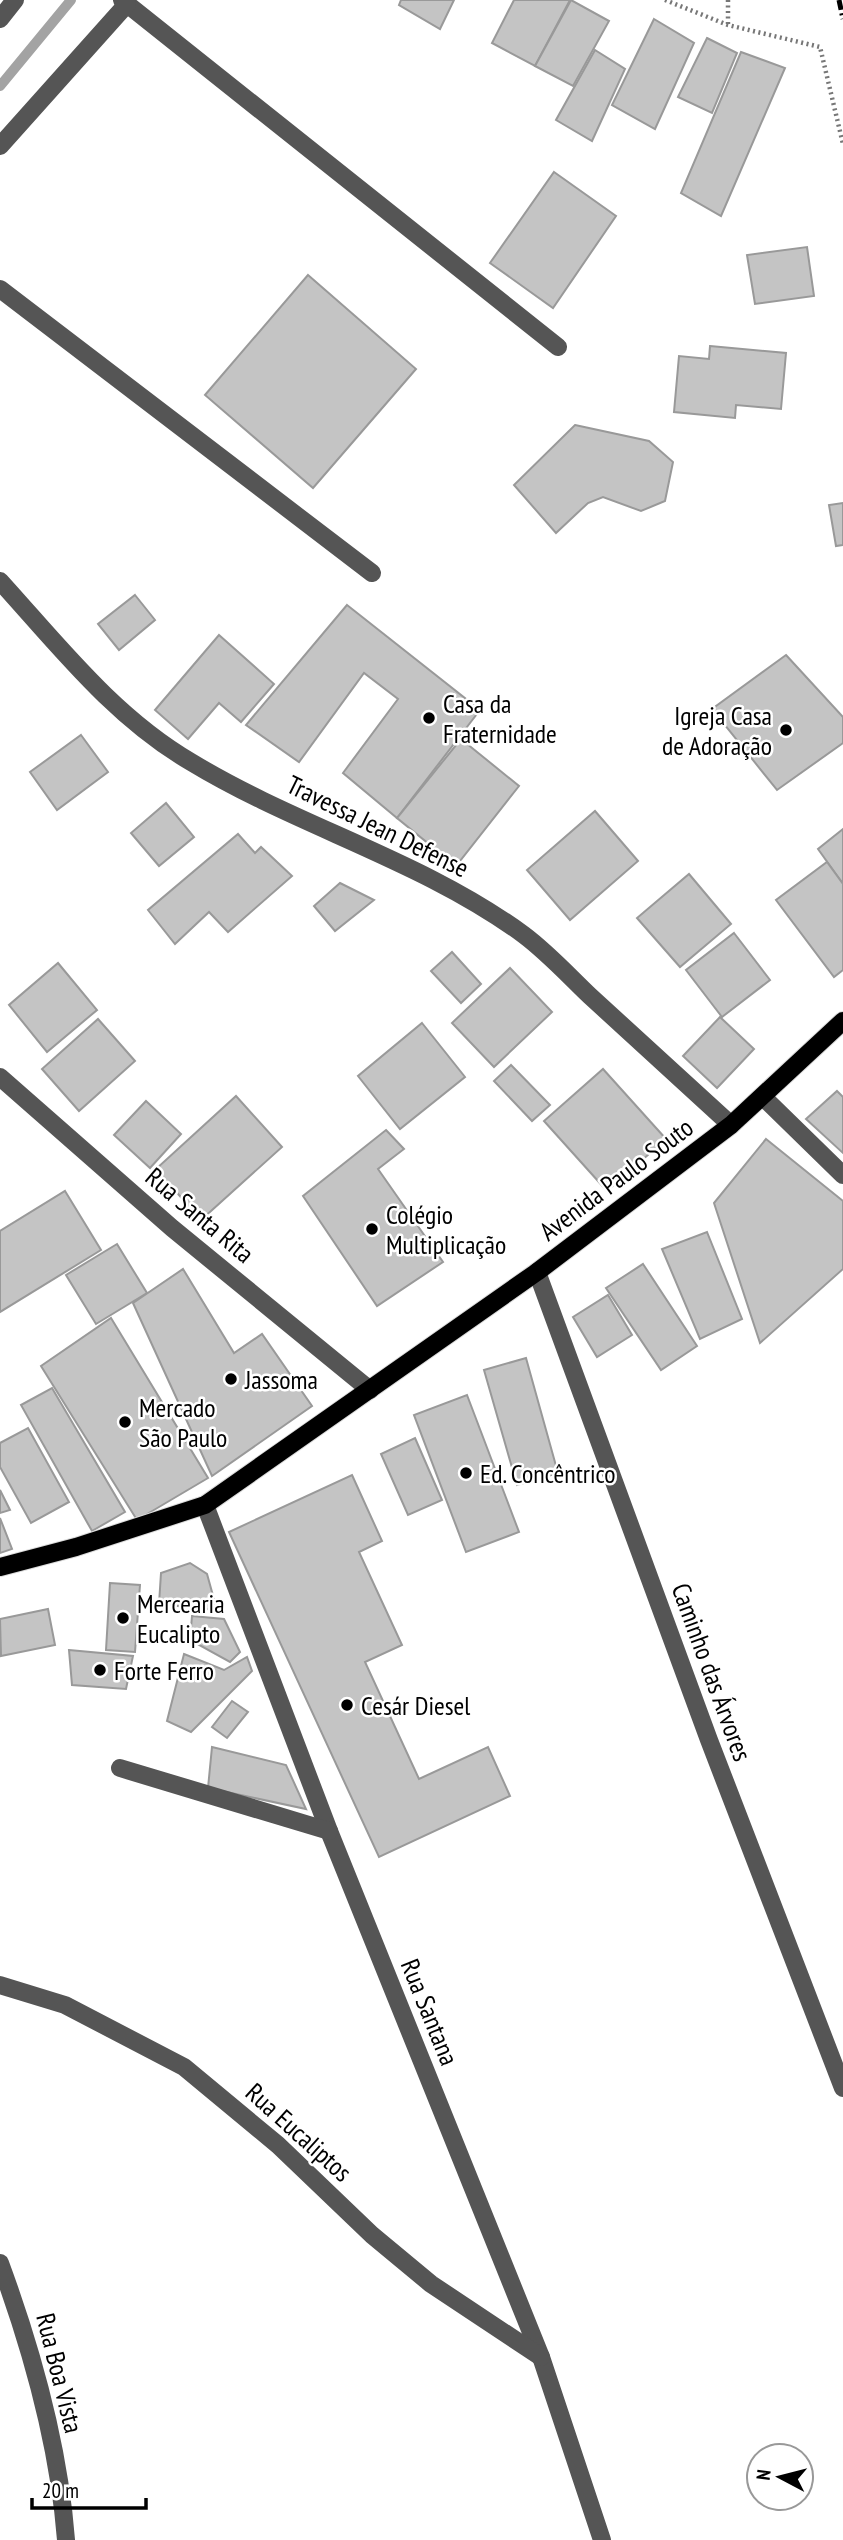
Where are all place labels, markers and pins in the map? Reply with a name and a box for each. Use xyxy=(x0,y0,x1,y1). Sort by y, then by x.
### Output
place label: Casa da Fraternidade xyxy=(443,687,557,750)
place label: Igreja Casa de Adoração xyxy=(662,699,772,762)
marker: Casa da Fraternidade xyxy=(421,710,437,726)
marker: Igreja Casa de Adoração xyxy=(778,722,794,738)
place label: Colégio Multiplicação xyxy=(386,1198,506,1261)
marker: Colégio Multiplicação xyxy=(364,1221,380,1237)
place label: Jassoma xyxy=(244,1363,318,1396)
marker: Jassoma xyxy=(223,1371,239,1387)
place label: Mercado São Paulo xyxy=(139,1391,227,1454)
marker: Mercado São Paulo xyxy=(117,1414,133,1430)
place label: Ed. Concêntrico xyxy=(480,1457,616,1490)
marker: Ed. Concêntrico xyxy=(458,1465,474,1481)
place label: Mercearia Eucalipto xyxy=(137,1587,225,1650)
marker: Mercearia Eucalipto xyxy=(115,1610,131,1626)
place label: Forte Ferro xyxy=(114,1654,214,1687)
marker: Forte Ferro xyxy=(92,1662,108,1678)
place label: Cesár Diesel xyxy=(361,1689,470,1722)
marker: Cesár Diesel xyxy=(339,1697,355,1713)

